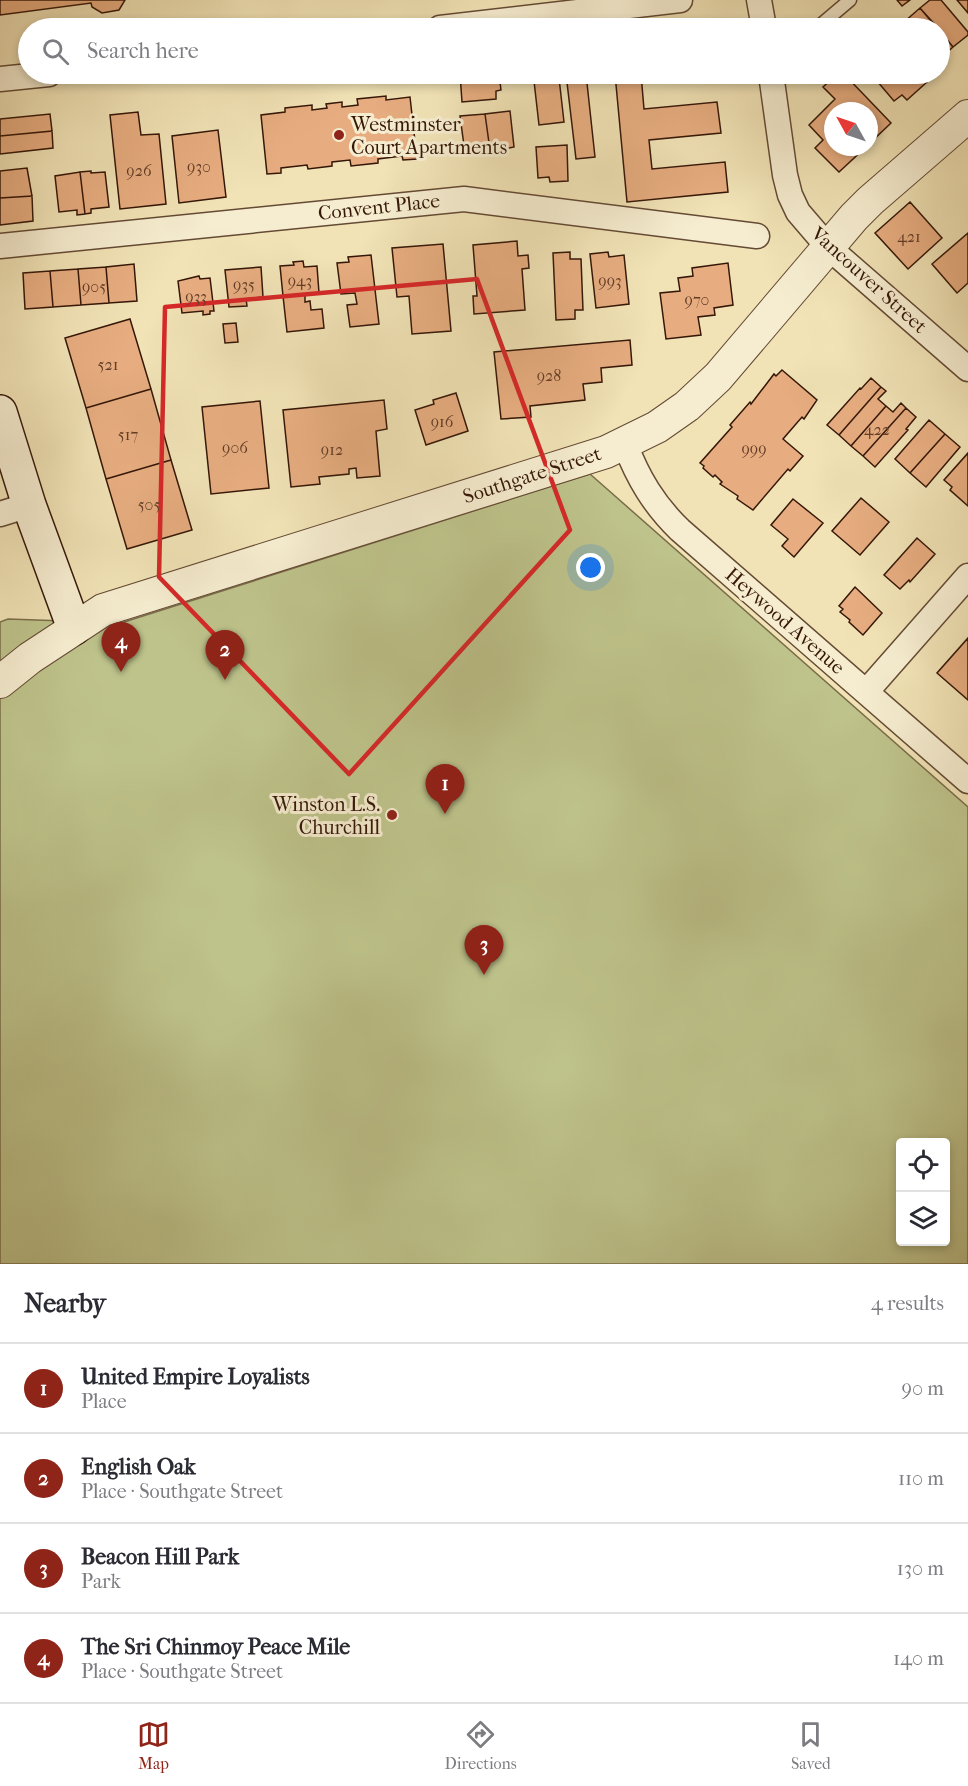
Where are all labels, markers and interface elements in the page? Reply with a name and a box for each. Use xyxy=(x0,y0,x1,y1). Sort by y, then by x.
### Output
search box xyxy=(18,18,950,84)
icon: search xyxy=(39,35,72,68)
text: Search here xyxy=(87,38,199,64)
north arrow xyxy=(824,102,878,156)
place label: Westminster Court Apartments xyxy=(350,113,507,159)
marker: Westminster Court Apartments xyxy=(332,128,346,142)
house number: 930 xyxy=(187,157,211,176)
house number: 926 xyxy=(126,161,152,180)
street label: Convent Place xyxy=(317,189,441,225)
street label: Vancouver Street xyxy=(806,221,932,338)
house number: 421 xyxy=(897,227,921,246)
house number: 943 xyxy=(288,271,312,290)
house number: 993 xyxy=(598,271,622,290)
house number: 935 xyxy=(233,275,255,294)
house number: 905 xyxy=(82,277,106,296)
house number: 933 xyxy=(185,287,207,306)
house number: 970 xyxy=(685,290,709,309)
house number: 521 xyxy=(98,355,118,374)
house number: 928 xyxy=(537,366,561,385)
house number: 916 xyxy=(431,412,454,431)
house number: 422 xyxy=(864,420,890,439)
house number: 517 xyxy=(118,425,138,444)
house number: 906 xyxy=(222,438,248,457)
house number: 999 xyxy=(741,439,767,458)
house number: 912 xyxy=(321,440,343,459)
street label: Southgate Street xyxy=(460,442,604,508)
house number: 505 xyxy=(138,495,160,514)
your location xyxy=(576,553,605,582)
street label: Heywood Avenue xyxy=(721,563,849,679)
pin: 4 xyxy=(102,622,140,672)
pin: 2 xyxy=(206,630,244,680)
pin: 1 xyxy=(426,764,464,814)
place label: Winston L.S. Churchill xyxy=(271,793,380,839)
marker: Winston L.S. Churchill xyxy=(385,808,399,822)
pin: 3 xyxy=(464,926,504,975)
map controls xyxy=(896,1138,950,1246)
button: locate xyxy=(896,1138,950,1192)
button: layers xyxy=(896,1192,950,1246)
text: Nearby xyxy=(24,1288,106,1319)
text: 4 results xyxy=(871,1292,944,1315)
text: United Empire Loyalists xyxy=(81,1364,310,1390)
text: 1 xyxy=(40,1377,47,1400)
text: 90 m xyxy=(902,1377,944,1400)
text: Place xyxy=(81,1390,127,1413)
text: English Oak xyxy=(81,1454,196,1480)
text: 2 xyxy=(38,1467,49,1490)
text: 110 m xyxy=(898,1467,944,1490)
text: Place · Southgate Street xyxy=(81,1480,283,1503)
text: Beacon Hill Park xyxy=(81,1544,239,1570)
text: 3 xyxy=(39,1557,48,1580)
text: 130 m xyxy=(897,1557,944,1580)
text: Park xyxy=(81,1570,121,1593)
text: The Sri Chinmoy Peace Mile xyxy=(81,1634,350,1660)
text: 4 xyxy=(38,1647,49,1670)
text: 140 m xyxy=(893,1647,944,1670)
text: Place · Southgate Street xyxy=(81,1660,283,1683)
tab: Map xyxy=(137,1718,170,1773)
tab: Directions xyxy=(445,1718,517,1773)
tab: Saved xyxy=(791,1718,831,1773)

